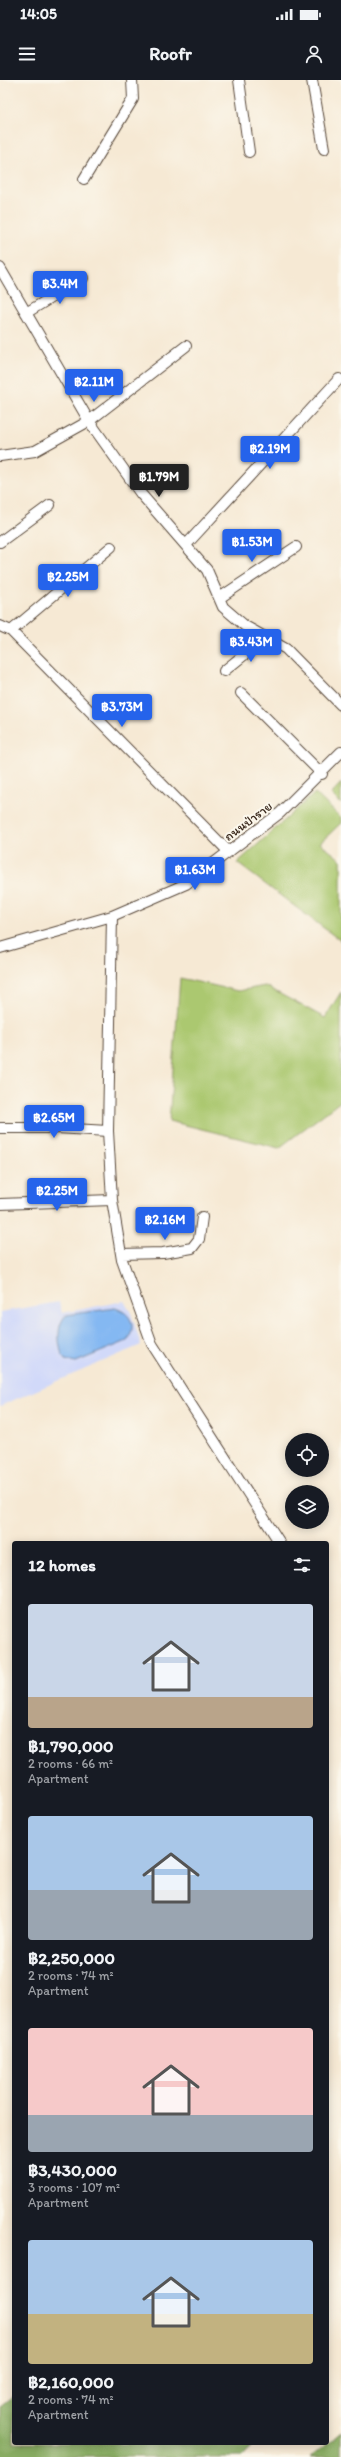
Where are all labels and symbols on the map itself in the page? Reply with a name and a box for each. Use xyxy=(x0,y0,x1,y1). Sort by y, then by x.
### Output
pin: ฿3.4M xyxy=(32,271,88,305)
pin: ฿2.11M xyxy=(61,369,127,403)
pin: ฿2.19M xyxy=(237,436,303,470)
pin: ฿1.79M xyxy=(126,464,192,498)
pin: ฿1.53M xyxy=(219,529,285,563)
pin: ฿2.25M xyxy=(35,564,101,598)
pin: ฿3.43M xyxy=(218,629,284,663)
pin: ฿3.73M xyxy=(89,694,155,728)
street label: ถนนป่าราย xyxy=(221,798,275,844)
pin: ฿1.63M xyxy=(162,857,228,891)
pin: ฿2.65M xyxy=(21,1105,87,1139)
pin: ฿2.25M xyxy=(24,1178,90,1212)
pin: ฿2.16M xyxy=(132,1207,198,1241)

